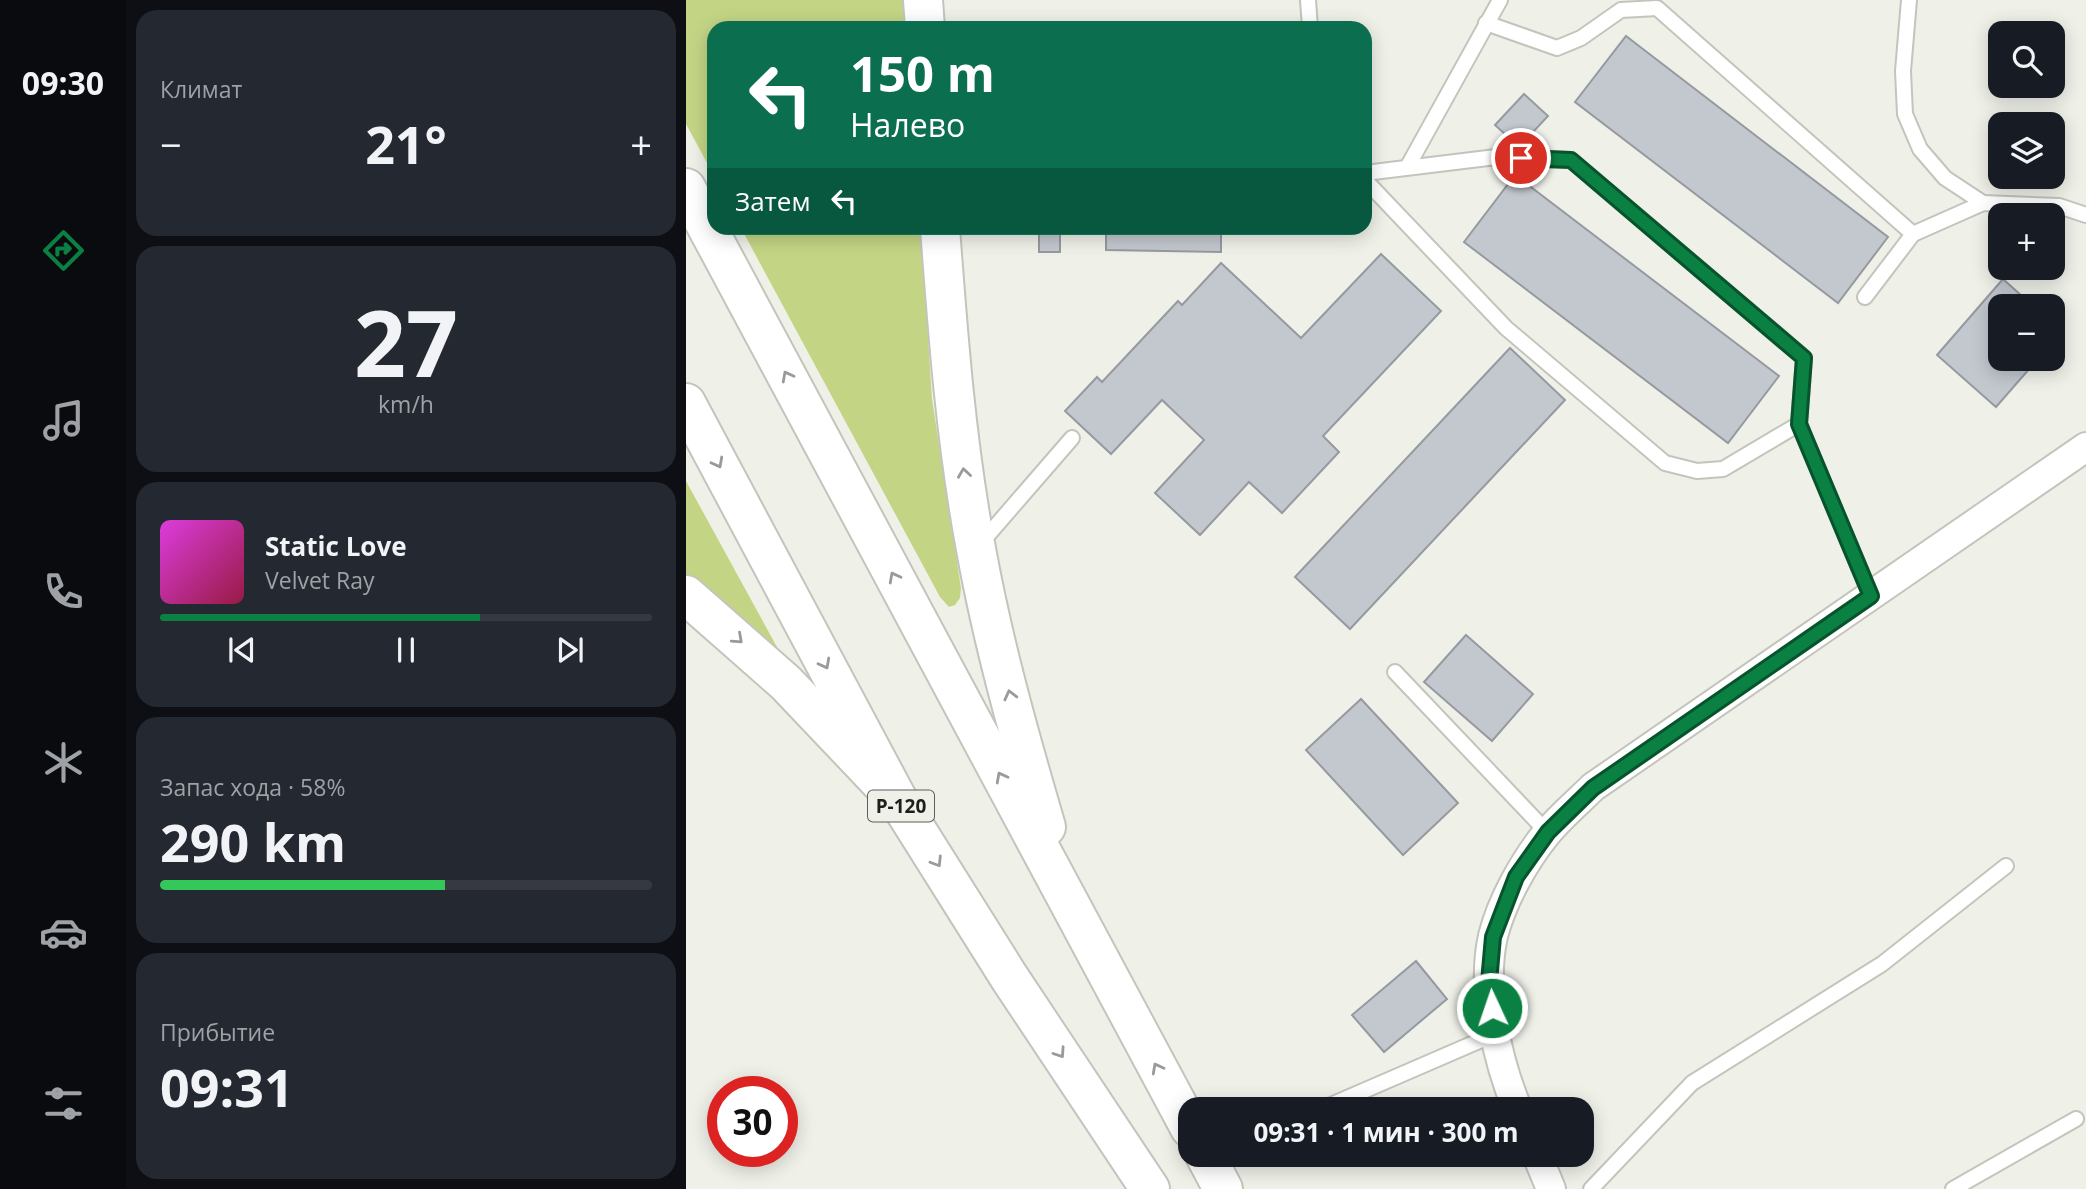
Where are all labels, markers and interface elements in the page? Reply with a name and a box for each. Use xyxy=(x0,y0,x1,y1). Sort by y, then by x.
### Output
map controls xyxy=(1988,21,2065,371)
button: search xyxy=(1988,21,2065,98)
text: 150 m xyxy=(850,40,995,106)
icon: left xyxy=(735,49,826,140)
text: 09:30 xyxy=(22,61,104,104)
text: Климат xyxy=(160,73,242,105)
text: Налево xyxy=(850,103,965,146)
text: 21° xyxy=(365,108,447,179)
button: layers xyxy=(1988,112,2065,189)
text: − xyxy=(160,118,182,170)
text: + xyxy=(630,118,652,170)
pin xyxy=(1491,128,1551,188)
icon: arrive xyxy=(1502,139,1540,177)
icon: left xyxy=(825,182,863,220)
text: Затем xyxy=(735,183,811,219)
button: + xyxy=(1988,203,2065,280)
icon: directions xyxy=(39,226,88,275)
text: 27 xyxy=(354,280,458,404)
button: − xyxy=(1988,294,2065,371)
one-way arrow xyxy=(781,371,795,383)
text: km/h xyxy=(378,388,434,420)
icon: music xyxy=(39,396,88,445)
one-way arrow xyxy=(710,456,723,468)
one-way arrow xyxy=(957,467,972,478)
text: Static Love xyxy=(265,528,407,564)
text: Velvet Ray xyxy=(265,564,375,596)
icon: phone xyxy=(39,567,88,616)
one-way arrow xyxy=(889,572,902,584)
icon: previous xyxy=(223,631,261,669)
icon: pause xyxy=(387,631,425,669)
icon: next xyxy=(551,631,589,669)
one-way arrow xyxy=(730,631,743,644)
one-way arrow xyxy=(817,657,830,669)
one-way arrow xyxy=(1004,689,1018,701)
icon: climate xyxy=(39,738,88,787)
text: Запас хода · 58% xyxy=(160,771,345,803)
one-way arrow xyxy=(996,772,1009,785)
road number: Р-120 xyxy=(868,790,934,821)
text: 290 km xyxy=(160,806,346,877)
one-way arrow xyxy=(928,855,941,868)
icon: car xyxy=(39,908,88,957)
position arrow xyxy=(1455,971,1529,1045)
text: Прибытие xyxy=(160,1016,275,1048)
one-way arrow xyxy=(1051,1046,1064,1059)
text: 09:31 xyxy=(160,1051,294,1122)
one-way arrow xyxy=(1152,1062,1166,1075)
speed limit sign: 30 xyxy=(707,1076,798,1167)
icon: filters xyxy=(39,1079,88,1128)
text: 09:31 · 1 мин · 300 m xyxy=(1253,1114,1519,1150)

